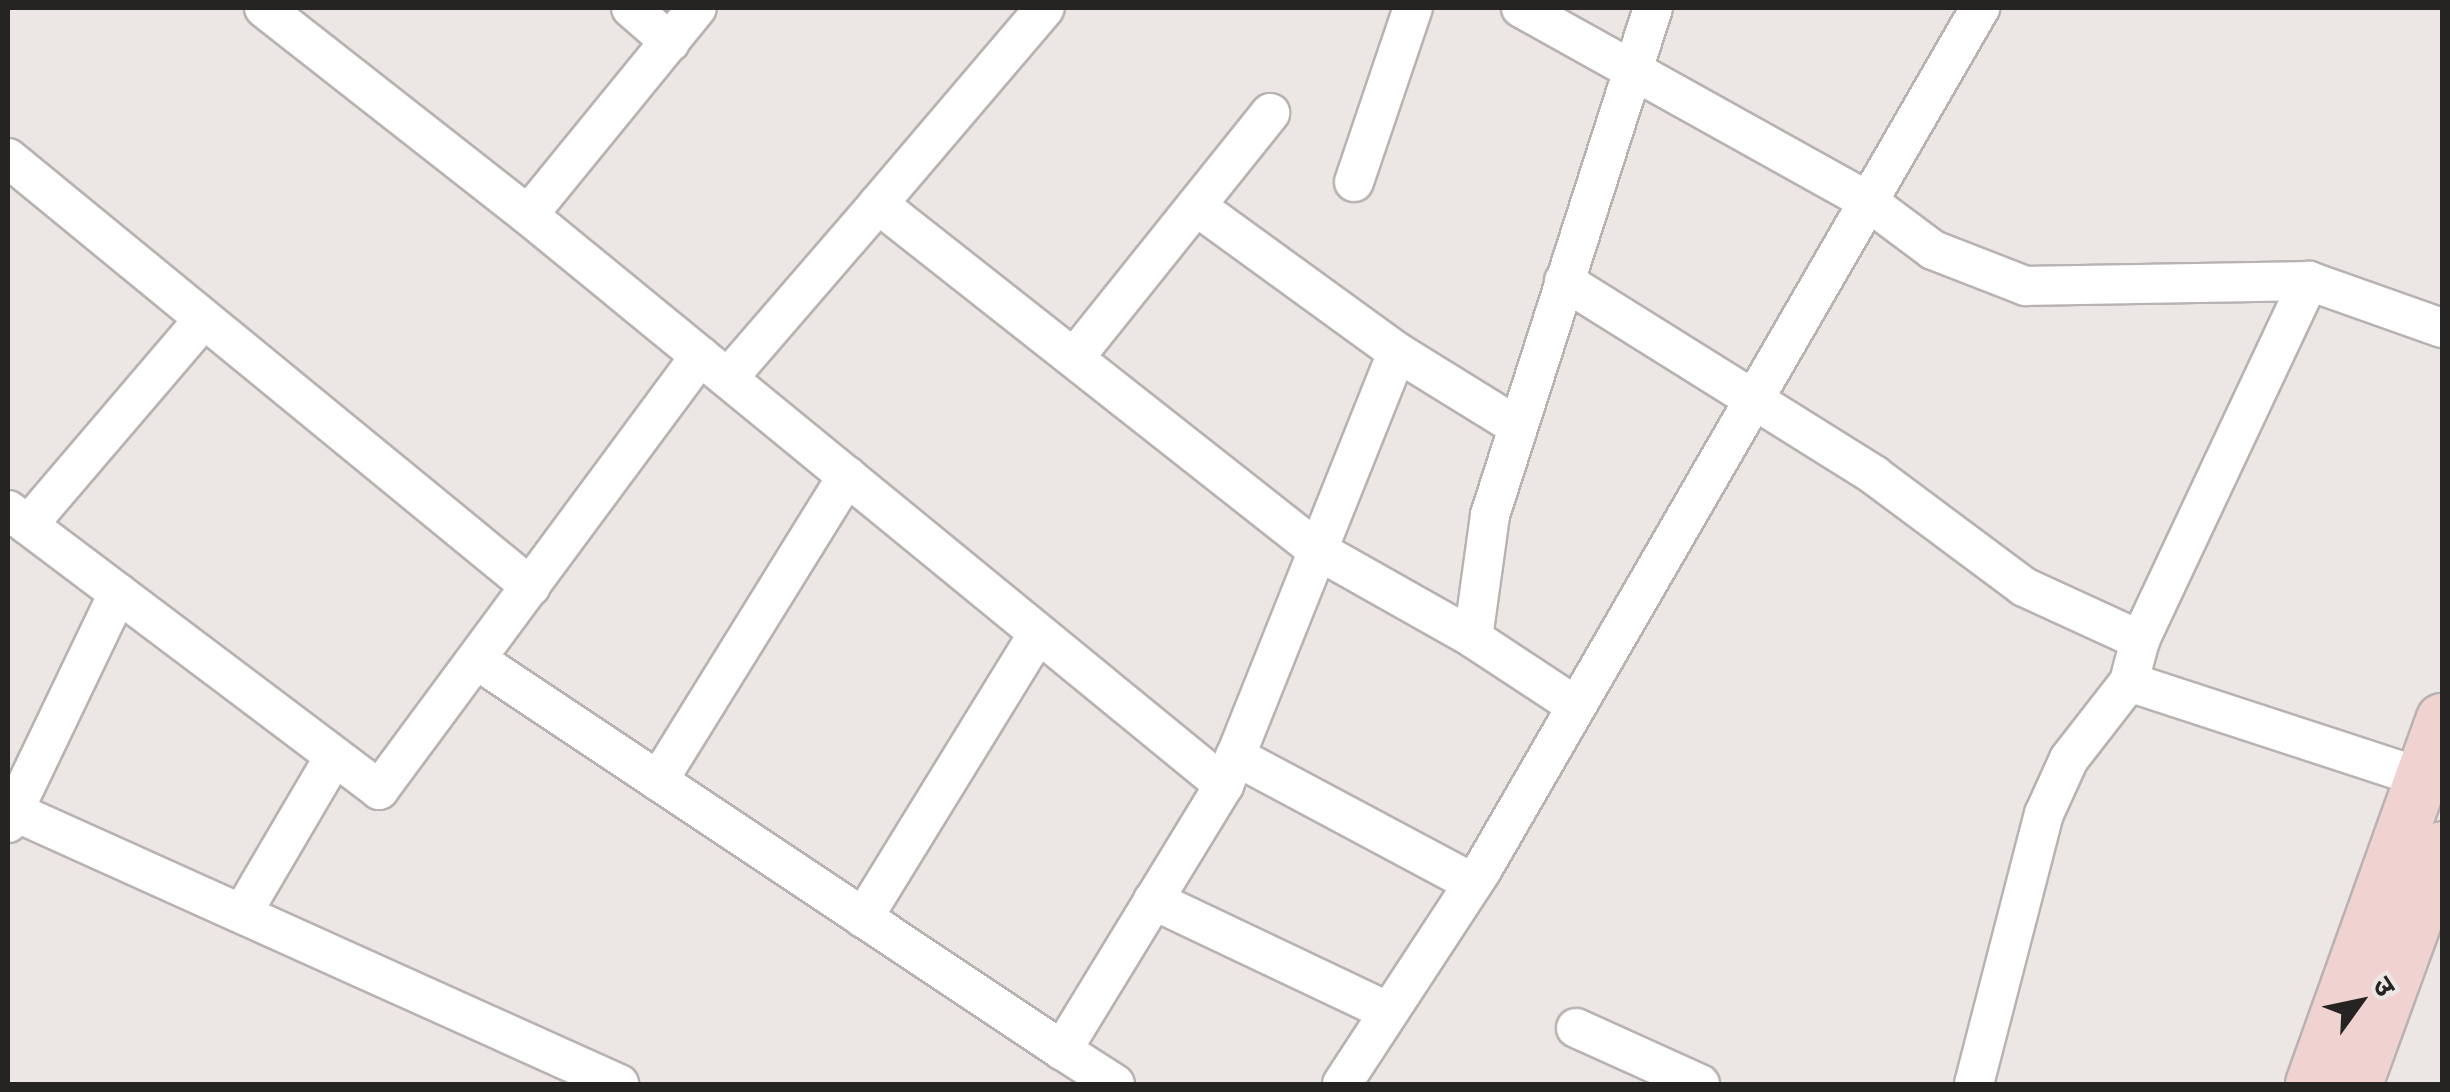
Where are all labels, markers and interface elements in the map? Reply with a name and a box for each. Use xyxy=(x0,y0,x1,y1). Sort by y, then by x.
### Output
north arrow xyxy=(2310,952,2410,1052)
text: उ xyxy=(2365,968,2406,1003)

